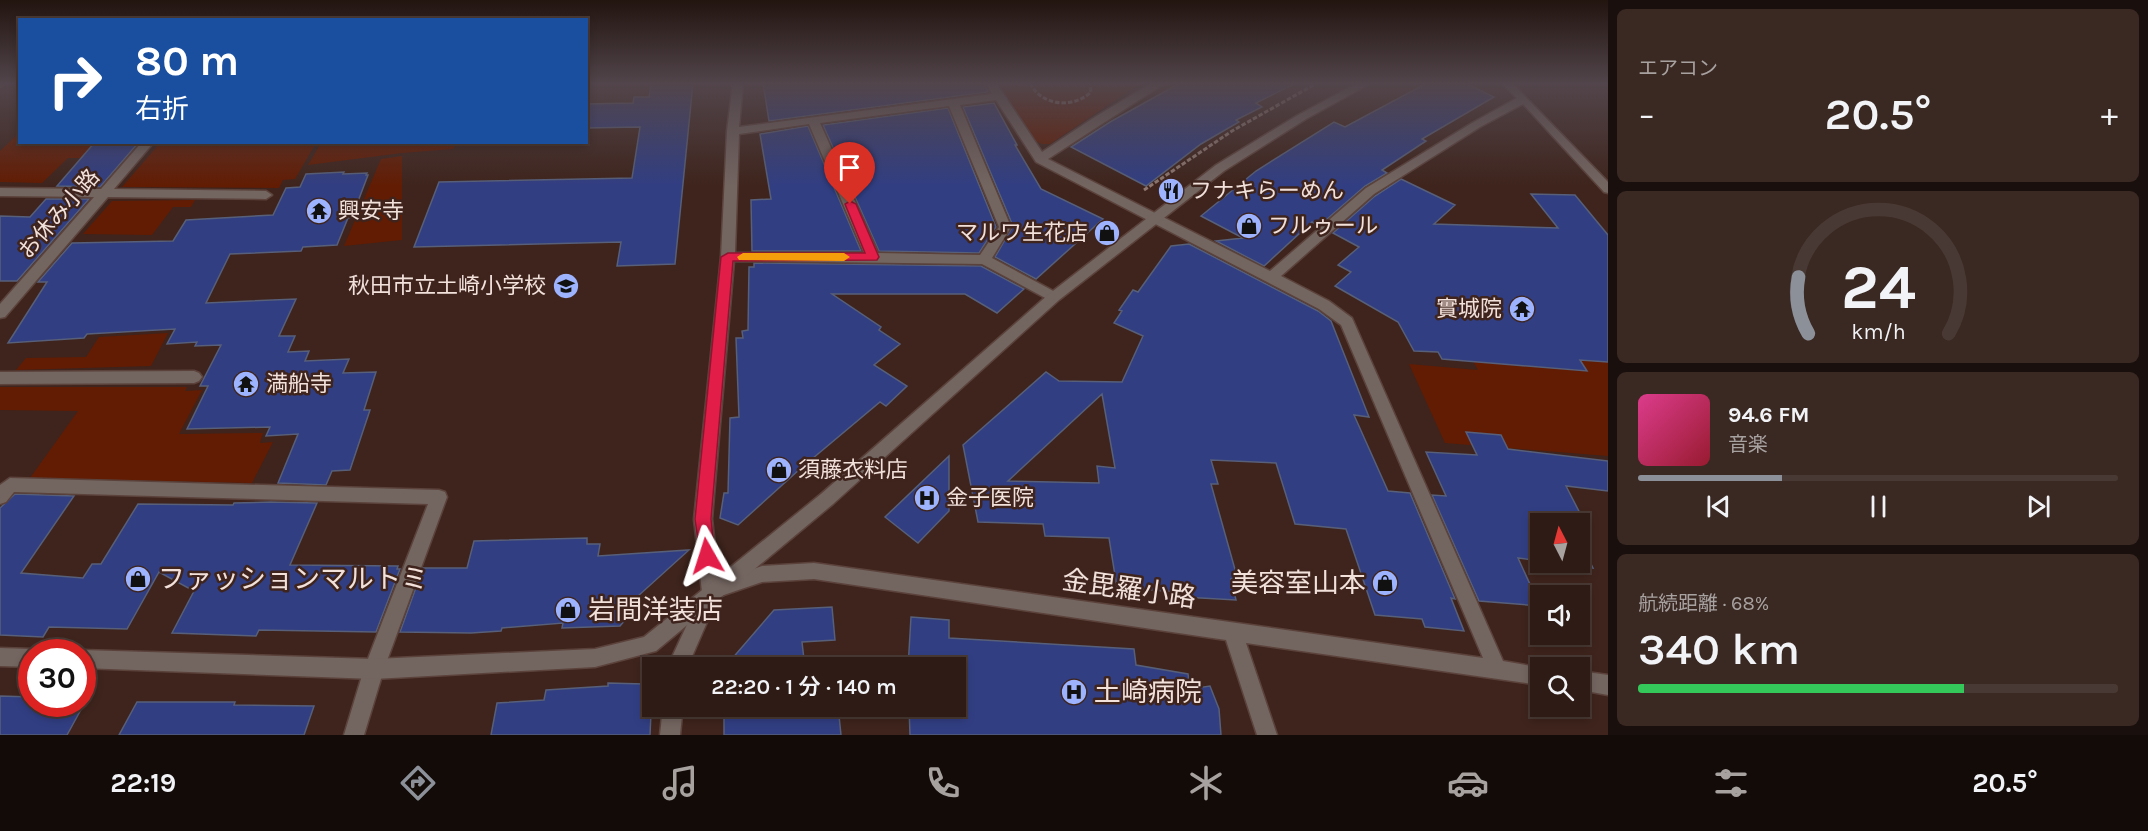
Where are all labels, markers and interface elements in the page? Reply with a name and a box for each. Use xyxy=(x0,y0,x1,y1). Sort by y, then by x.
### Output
text: 80 m xyxy=(135,36,239,86)
icon: right xyxy=(36,42,114,120)
text: エアコン xyxy=(1638,57,1718,80)
text: 20.5° xyxy=(1825,88,1931,140)
text: 右折 xyxy=(135,93,189,125)
text: − xyxy=(1638,95,1655,133)
text: + xyxy=(2101,95,2118,133)
pin xyxy=(824,142,875,204)
icon: arrive xyxy=(833,151,866,184)
street label: お休み小路 xyxy=(13,164,105,264)
restaurant icon: フナキらーめん xyxy=(1156,176,1186,206)
place label: フナキらーめん xyxy=(1190,178,1344,204)
temple icon: 興安寺 xyxy=(304,196,334,226)
place label: 興安寺 xyxy=(338,198,404,224)
shop icon: フルゥール xyxy=(1234,211,1264,241)
place label: フルゥール xyxy=(1268,213,1378,239)
shop icon: マルワ生花店 xyxy=(1092,218,1122,248)
place label: マルワ生花店 xyxy=(956,220,1088,246)
text: 24 xyxy=(1841,251,1915,324)
school or university icon: 秋田市立土崎小学校 xyxy=(551,271,581,301)
place label: 秋田市立土崎小学校 xyxy=(348,273,546,299)
temple icon: 實城院 xyxy=(1507,294,1537,324)
place label: 實城院 xyxy=(1436,296,1502,322)
text: km/h xyxy=(1851,319,1905,344)
temple icon: 満船寺 xyxy=(231,369,261,399)
place label: 満船寺 xyxy=(266,371,332,397)
text: 94.6 FM xyxy=(1728,402,1809,428)
text: 音楽 xyxy=(1728,433,1768,456)
shop icon: 須藤衣料店 xyxy=(764,455,794,485)
place label: 須藤衣料店 xyxy=(798,457,908,483)
hospital icon: 金子医院 xyxy=(912,483,942,513)
place label: 金子医院 xyxy=(946,485,1034,511)
icon: previous xyxy=(1702,490,1735,523)
icon: pause xyxy=(1862,490,1895,523)
icon: next xyxy=(2022,490,2055,523)
north arrow xyxy=(1530,513,1590,573)
map controls xyxy=(1530,513,1590,717)
position arrow xyxy=(675,524,739,588)
place label: ファッションマルトミ xyxy=(158,563,428,595)
shop icon: ファッションマルトミ xyxy=(123,564,153,594)
street label: 金毘羅小路 xyxy=(1060,564,1198,614)
place label: 美容室山本 xyxy=(1231,567,1366,599)
shop icon: 美容室山本 xyxy=(1370,568,1400,598)
button: sound xyxy=(1530,585,1590,645)
text: 航続距離 · 68% xyxy=(1638,592,1769,615)
place label: 岩間洋装店 xyxy=(588,594,723,626)
shop icon: 岩間洋装店 xyxy=(553,595,583,625)
text: 340 km xyxy=(1638,623,1800,675)
speed limit sign: 30 xyxy=(18,639,96,717)
button: search xyxy=(1530,657,1590,717)
text: 22:20 · 1 分 · 140 m xyxy=(711,674,897,700)
place label: 土崎病院 xyxy=(1094,676,1202,708)
hospital icon: 土崎病院 xyxy=(1059,677,1089,707)
icon: directions xyxy=(397,762,439,804)
icon: music xyxy=(659,762,701,804)
icon: phone xyxy=(922,762,964,804)
icon: climate xyxy=(1185,762,1227,804)
icon: car xyxy=(1447,762,1489,804)
icon: filters xyxy=(1710,762,1752,804)
text: 22:19 xyxy=(110,767,176,799)
text: 20.5° xyxy=(1972,767,2038,799)

